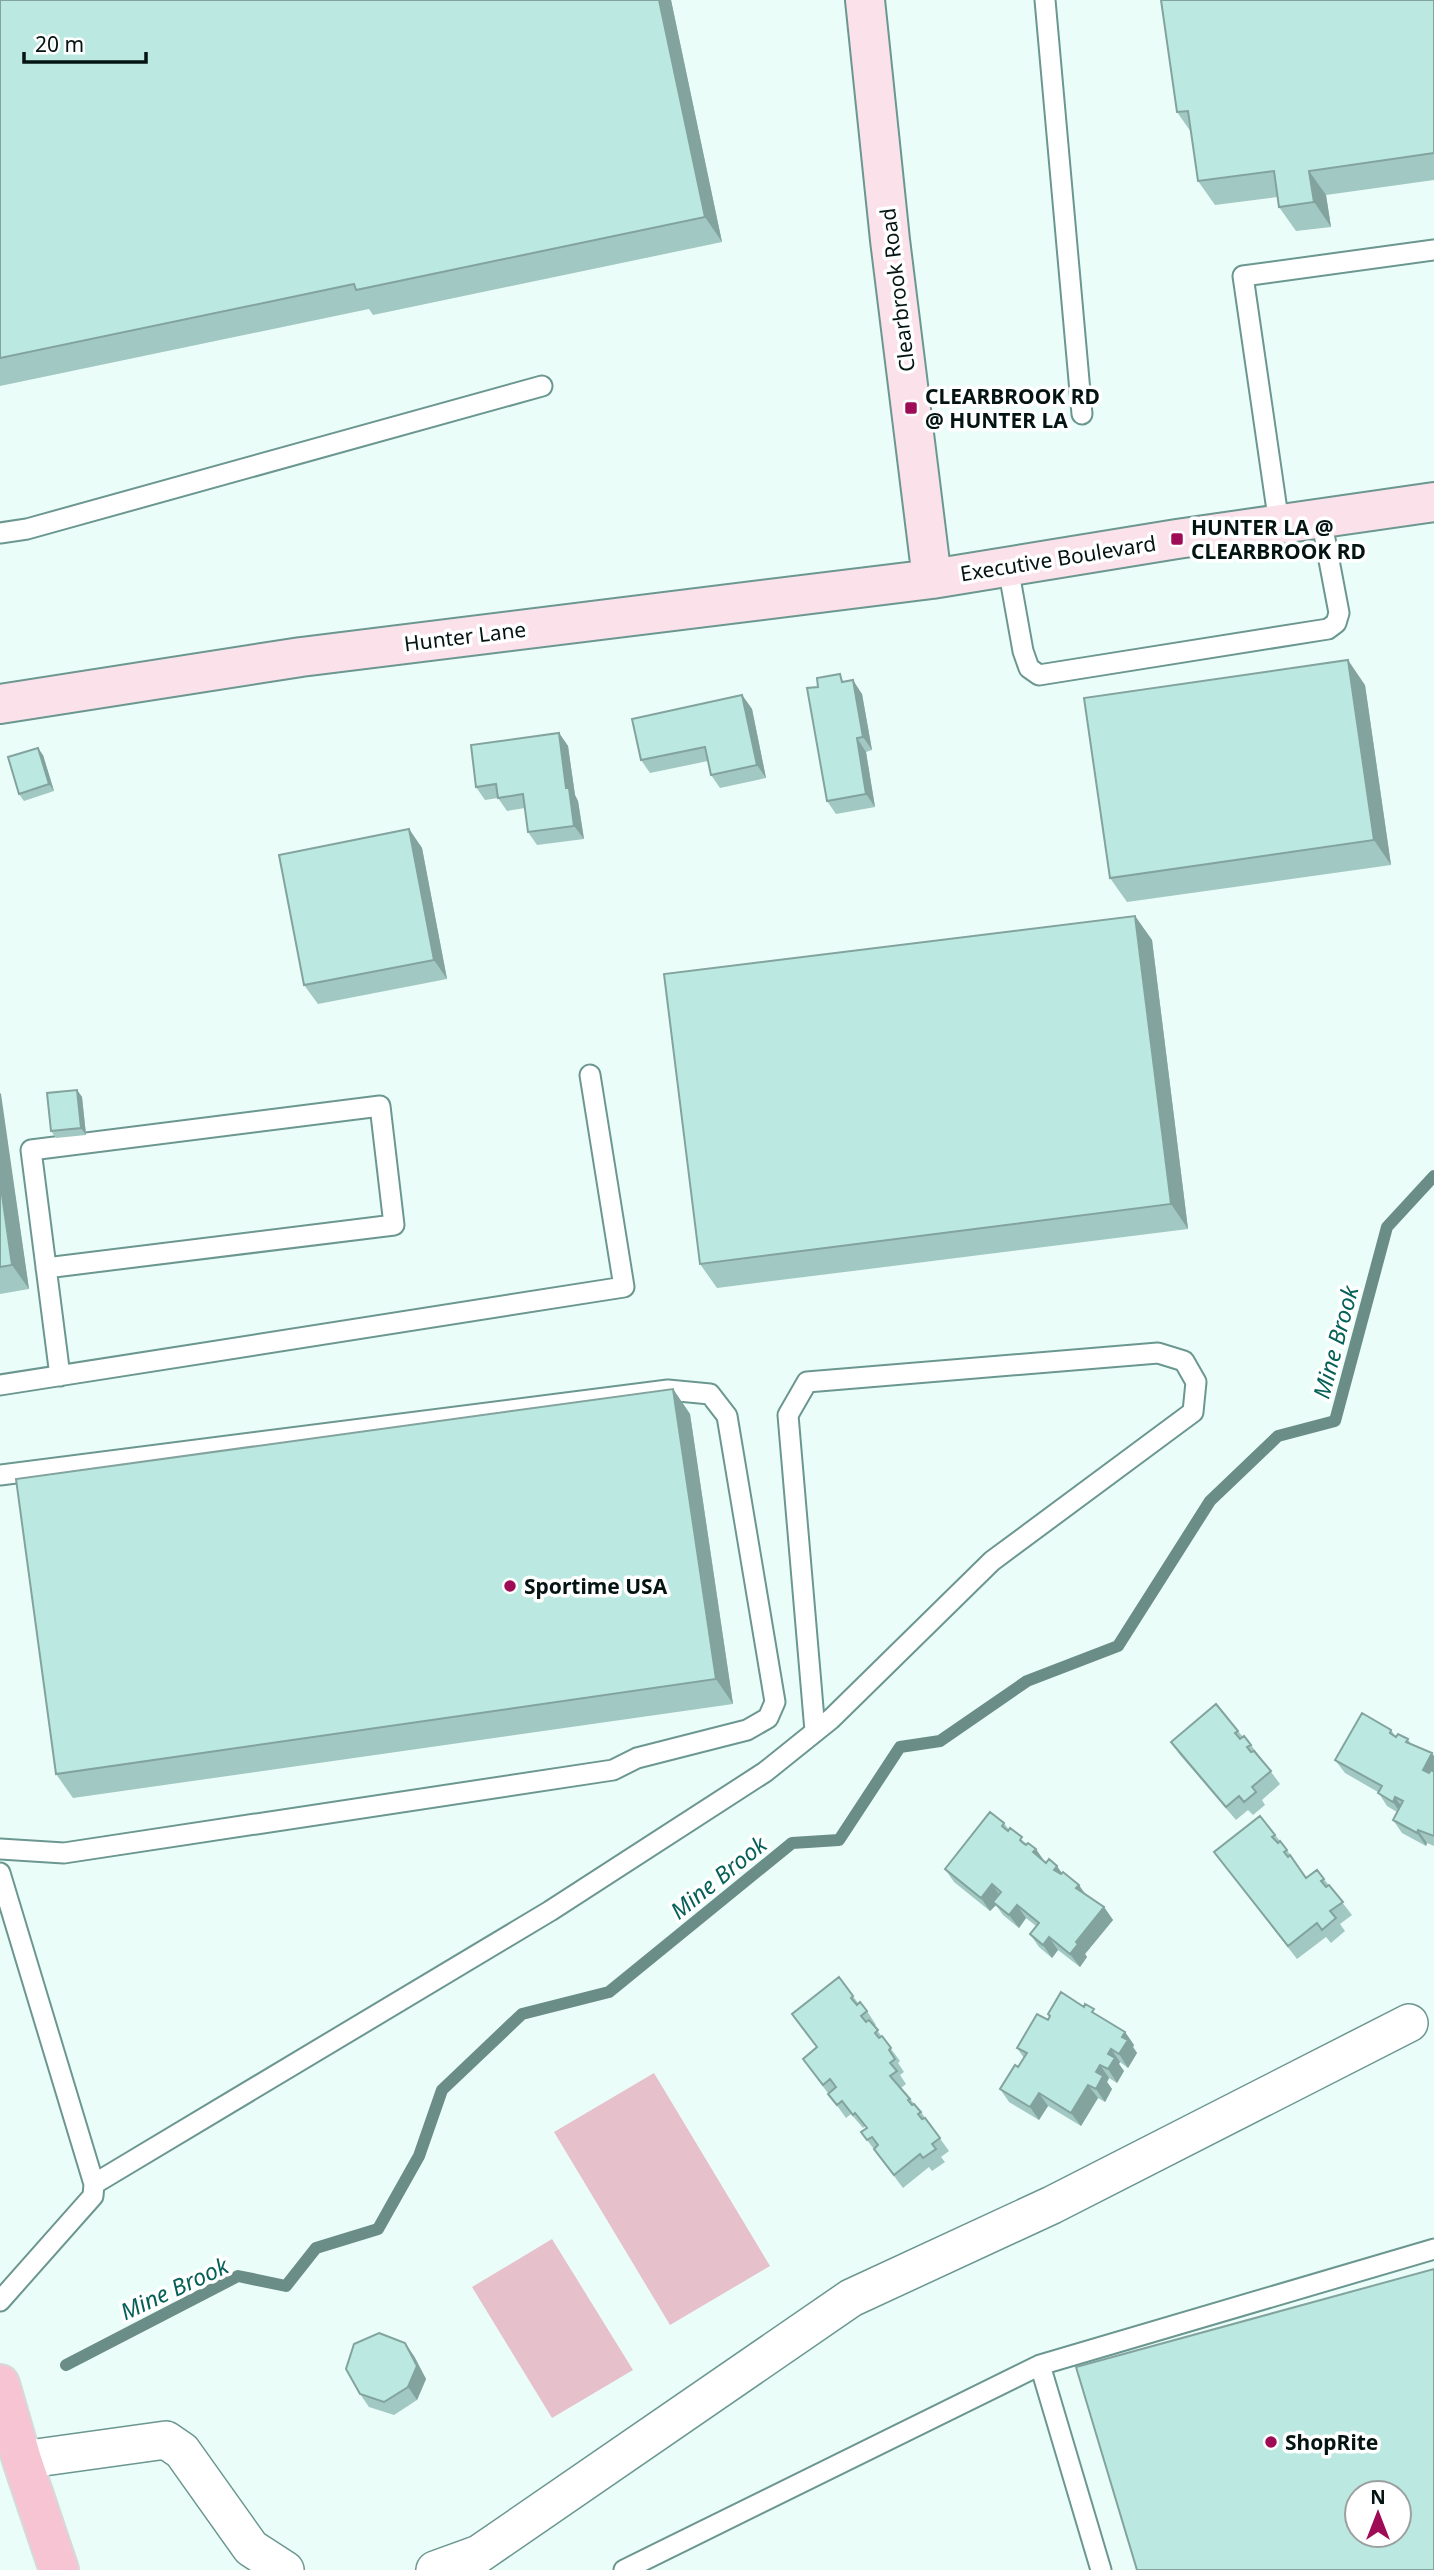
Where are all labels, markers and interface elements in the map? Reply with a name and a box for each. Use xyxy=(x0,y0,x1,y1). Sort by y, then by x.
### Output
scale bar xyxy=(24,21,147,65)
text: 20 m xyxy=(35,30,84,58)
street label: Clearbrook Road xyxy=(873,207,921,373)
place label: CLEARBROOK RD @ HUNTER LA xyxy=(925,382,1100,434)
marker: CLEARBROOK RD @ HUNTER LA xyxy=(903,400,919,416)
place label: HUNTER LA @ CLEARBROOK RD xyxy=(1191,513,1366,565)
street label: Executive Boulevard xyxy=(958,529,1158,587)
marker: HUNTER LA @ CLEARBROOK RD xyxy=(1169,531,1185,547)
street label: Hunter Lane xyxy=(402,615,528,657)
water label: Mine Brook xyxy=(1305,1280,1366,1402)
place label: Sportime USA xyxy=(524,1572,668,1600)
marker: Sportime USA xyxy=(502,1578,518,1594)
water label: Mine Brook xyxy=(663,1827,774,1926)
water label: Mine Brook xyxy=(115,2248,235,2327)
place label: ShopRite xyxy=(1285,2428,1378,2456)
marker: ShopRite xyxy=(1263,2434,1279,2450)
north arrow xyxy=(1343,2479,1413,2549)
text: N xyxy=(1370,2484,1386,2510)

